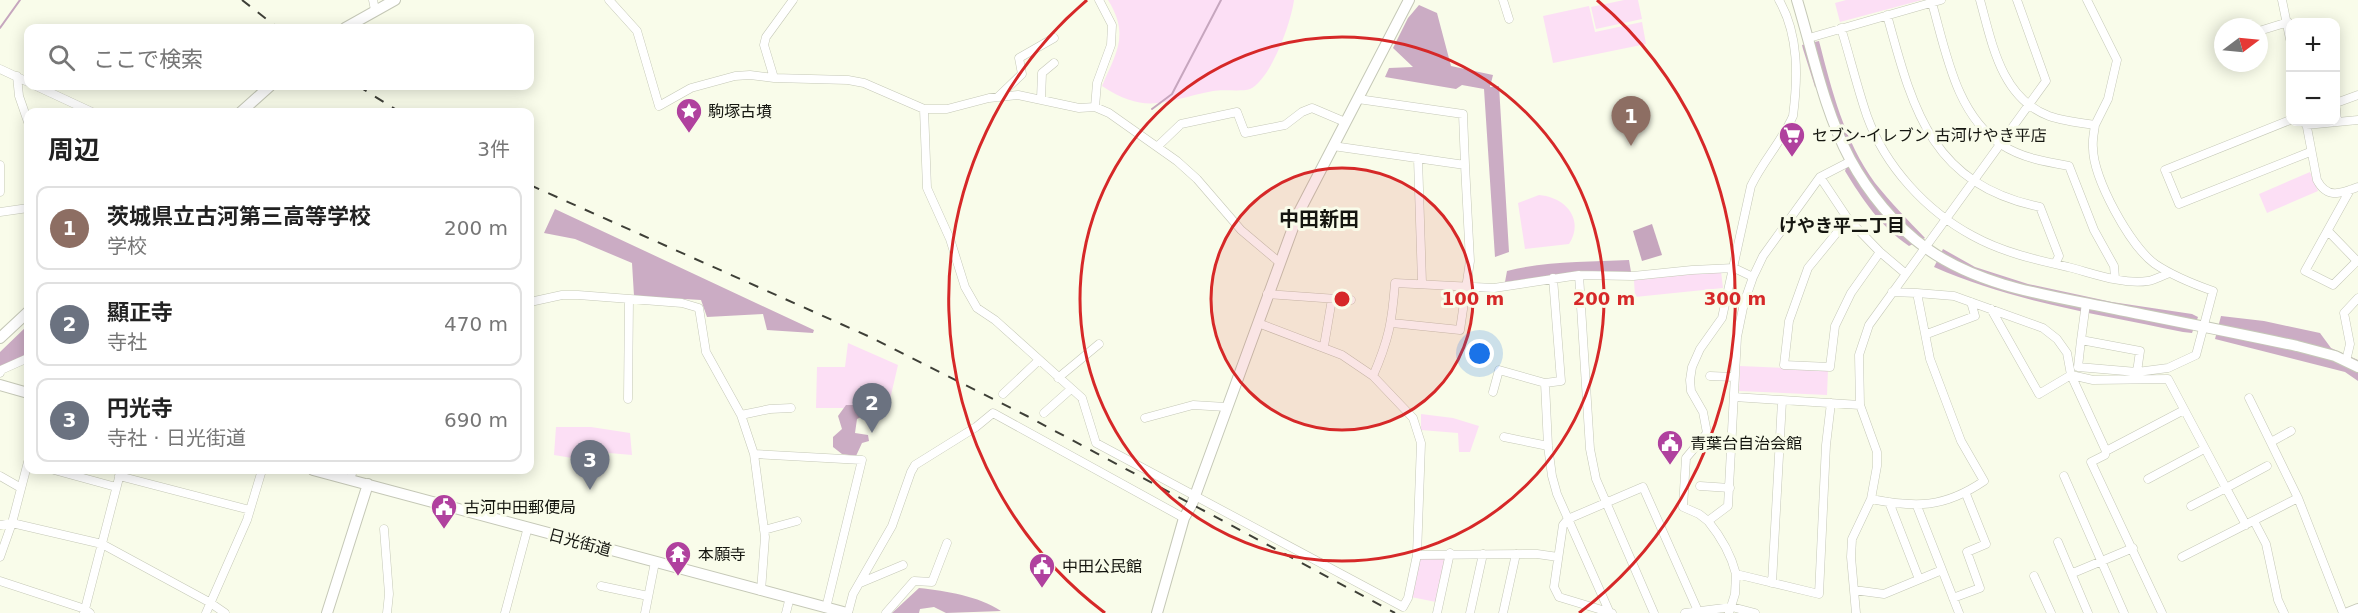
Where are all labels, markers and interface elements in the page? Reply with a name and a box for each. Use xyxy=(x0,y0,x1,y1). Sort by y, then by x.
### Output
north arrow xyxy=(2214,18,2268,72)
map controls xyxy=(2286,18,2340,126)
button: + xyxy=(2286,18,2340,72)
search box xyxy=(24,24,534,90)
icon: search xyxy=(45,41,78,74)
text: ここで検索 xyxy=(93,47,203,72)
button: − xyxy=(2286,72,2340,126)
place icon: 駒塚古墳 xyxy=(674,96,704,134)
pin: 1 xyxy=(1612,96,1650,146)
place label: 駒塚古墳 xyxy=(708,102,772,121)
supermarket icon: セブン-イレブン 古河けやき平店 xyxy=(1777,120,1807,158)
place label: セブン-イレブン 古河けやき平店 xyxy=(1812,126,2047,145)
text: 周辺 xyxy=(48,135,100,165)
text: 3件 xyxy=(477,137,510,161)
text: 茨城県立古河第三高等学校 xyxy=(107,204,371,229)
district label: 中田新田 xyxy=(1279,207,1359,231)
district label: けやき平二丁目 xyxy=(1779,215,1905,236)
text: 1 xyxy=(63,216,76,240)
text: 200 m xyxy=(444,216,508,240)
text: 学校 xyxy=(107,234,147,258)
text: 100 m xyxy=(1442,288,1504,309)
text: 200 m xyxy=(1573,288,1635,309)
text: 300 m xyxy=(1704,288,1766,309)
centre of rings xyxy=(1332,289,1352,309)
text: 顯正寺 xyxy=(107,300,173,325)
text: 2 xyxy=(63,312,76,336)
text: 470 m xyxy=(444,312,508,336)
text: 寺社 xyxy=(107,330,147,354)
your location xyxy=(1465,339,1494,368)
pin: 2 xyxy=(852,384,892,433)
text: 円光寺 xyxy=(107,396,173,421)
text: 3 xyxy=(63,408,76,432)
text: 690 m xyxy=(444,408,508,432)
text: 寺社 · 日光街道 xyxy=(107,426,246,450)
public building icon: 青葉台自治会館 xyxy=(1655,428,1685,466)
place label: 青葉台自治会館 xyxy=(1690,434,1802,453)
pin: 3 xyxy=(570,440,610,490)
public building icon: 古河中田郵便局 xyxy=(429,492,459,530)
place label: 古河中田郵便局 xyxy=(464,498,576,517)
street label: 日光街道 xyxy=(546,525,613,560)
temple icon: 本願寺 xyxy=(663,539,693,577)
place label: 本願寺 xyxy=(698,545,746,564)
public building icon: 中田公民館 xyxy=(1027,551,1057,589)
place label: 中田公民館 xyxy=(1062,557,1142,576)

